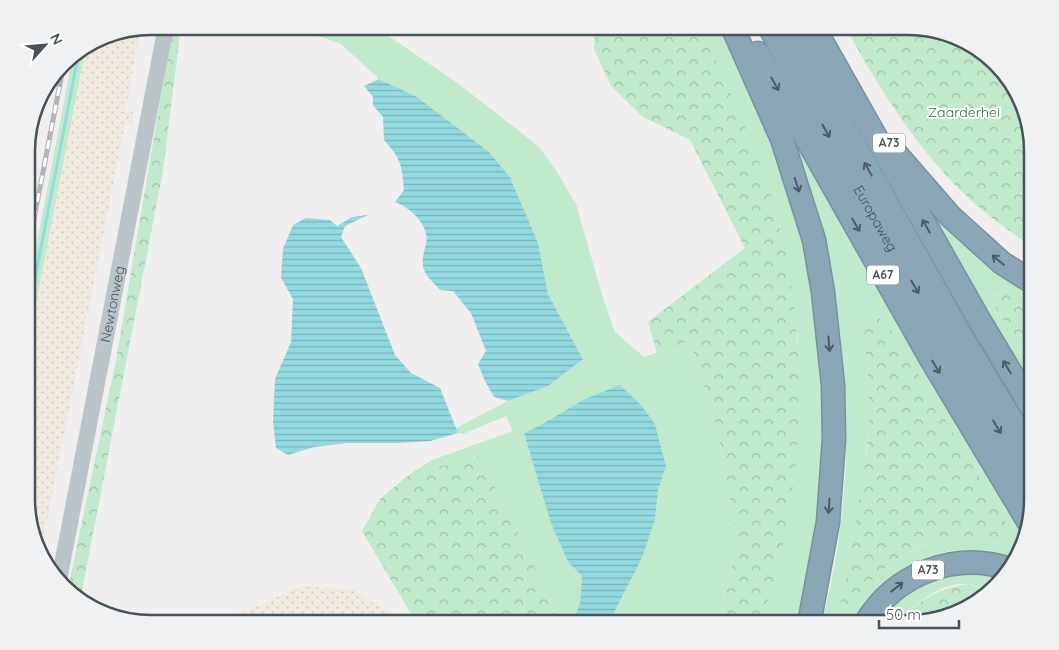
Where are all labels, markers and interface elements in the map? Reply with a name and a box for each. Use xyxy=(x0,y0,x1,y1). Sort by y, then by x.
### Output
north arrow xyxy=(20,20,70,70)
text: N xyxy=(46,30,67,48)
one-way arrow xyxy=(771,76,781,91)
park label: Zaarderhei xyxy=(928,103,1000,121)
one-way arrow xyxy=(821,123,831,137)
road number: A73 xyxy=(873,134,905,152)
one-way arrow xyxy=(863,162,873,177)
one-way arrow xyxy=(793,177,803,193)
street label: Europaweg xyxy=(850,182,901,255)
one-way arrow xyxy=(851,218,861,232)
one-way arrow xyxy=(920,219,930,234)
one-way arrow xyxy=(992,254,1005,265)
street label: Newtonweg xyxy=(96,264,128,344)
road number: A67 xyxy=(867,266,899,284)
one-way arrow xyxy=(910,279,920,294)
one-way arrow xyxy=(825,336,834,352)
one-way arrow xyxy=(931,359,941,373)
one-way arrow xyxy=(1002,360,1012,374)
one-way arrow xyxy=(993,420,1003,434)
one-way arrow xyxy=(825,498,834,514)
road number: A73 xyxy=(912,560,944,580)
one-way arrow xyxy=(890,582,903,593)
scale bar xyxy=(879,598,959,630)
text: 50 m xyxy=(886,605,921,624)

